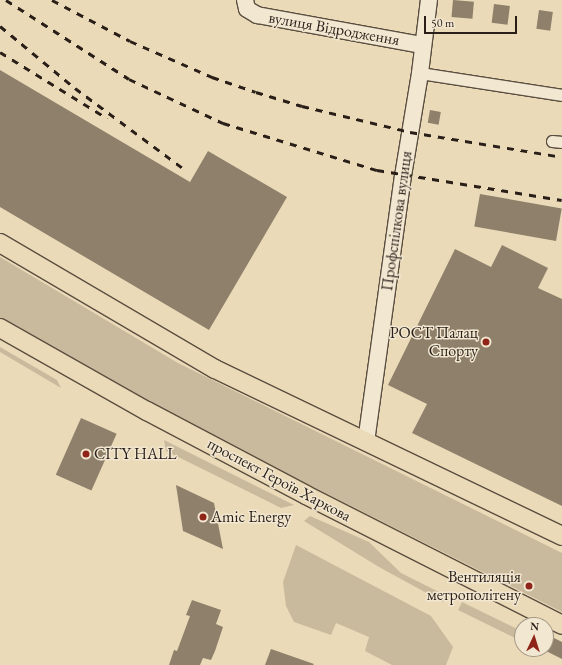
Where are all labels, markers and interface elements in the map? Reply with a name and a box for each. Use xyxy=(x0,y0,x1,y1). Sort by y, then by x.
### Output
street label: вулиця Відродження xyxy=(267,8,401,50)
scale bar xyxy=(426,8,519,34)
text: 50 m xyxy=(431,15,454,31)
street label: Профспілкова вулиця xyxy=(378,150,416,292)
place label: РОСТ Палац Спорту xyxy=(390,323,478,361)
marker: РОСТ Палац Спорту xyxy=(481,337,491,347)
street label: проспект Героїв Харкова xyxy=(204,434,354,526)
place label: CITY HALL xyxy=(94,444,177,464)
marker: CITY HALL xyxy=(81,449,91,459)
place label: Amic Energy xyxy=(211,507,291,527)
marker: Amic Energy xyxy=(198,512,208,522)
place label: Вентиляція метрополітену xyxy=(427,567,521,605)
marker: Вентиляція метрополітену xyxy=(524,581,534,591)
north arrow xyxy=(514,617,554,657)
text: N xyxy=(530,619,540,633)

